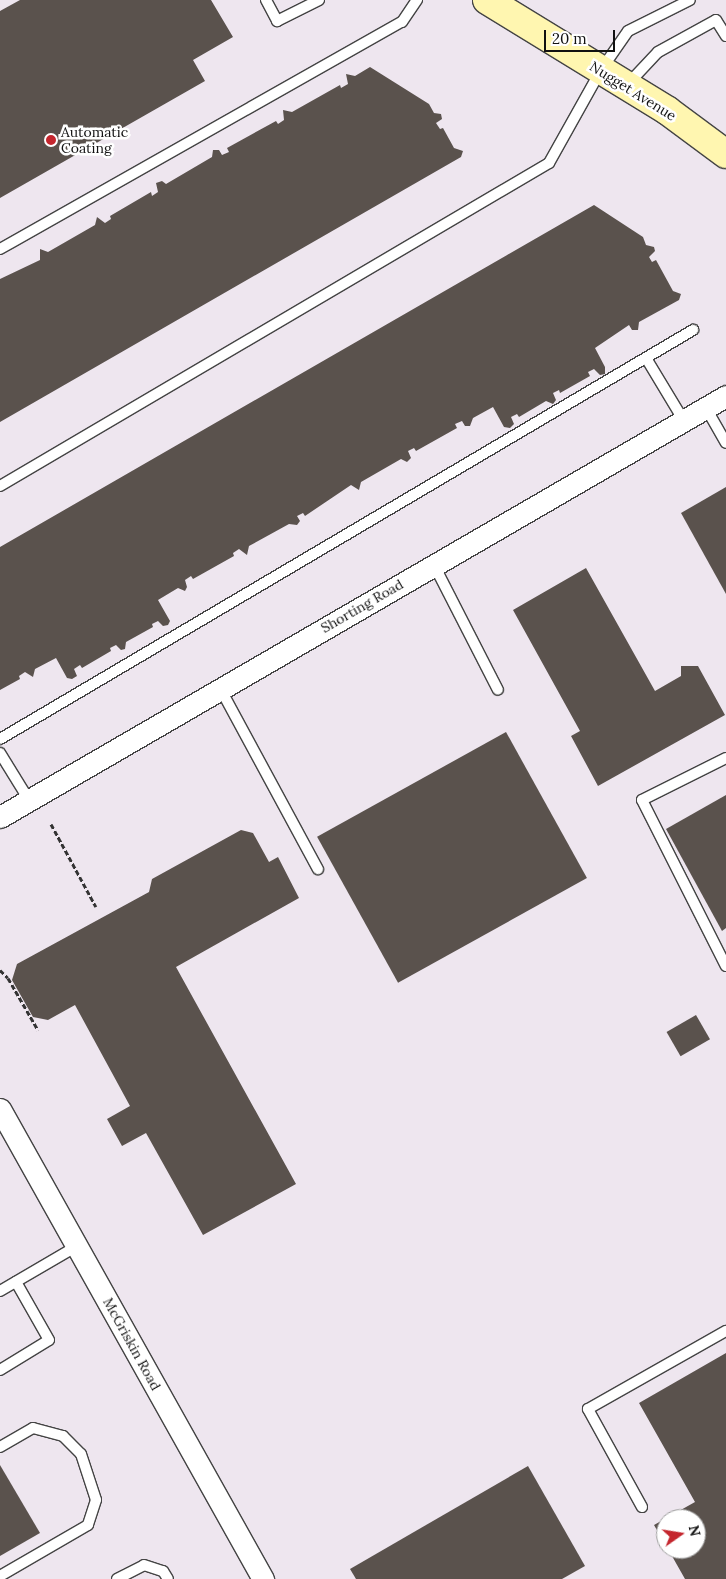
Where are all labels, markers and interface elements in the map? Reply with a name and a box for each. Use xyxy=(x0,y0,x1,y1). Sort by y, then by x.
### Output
scale bar xyxy=(546,20,617,52)
text: 20 m xyxy=(552,29,587,48)
street label: Nugget Avenue xyxy=(587,58,679,124)
place label: Automatic Coating xyxy=(61,124,128,156)
marker: Automatic Coating xyxy=(45,134,57,146)
street label: Shorting Road xyxy=(318,576,406,636)
street label: McGriskin Road xyxy=(100,1295,164,1393)
north arrow xyxy=(656,1509,706,1559)
text: N xyxy=(685,1524,705,1538)

